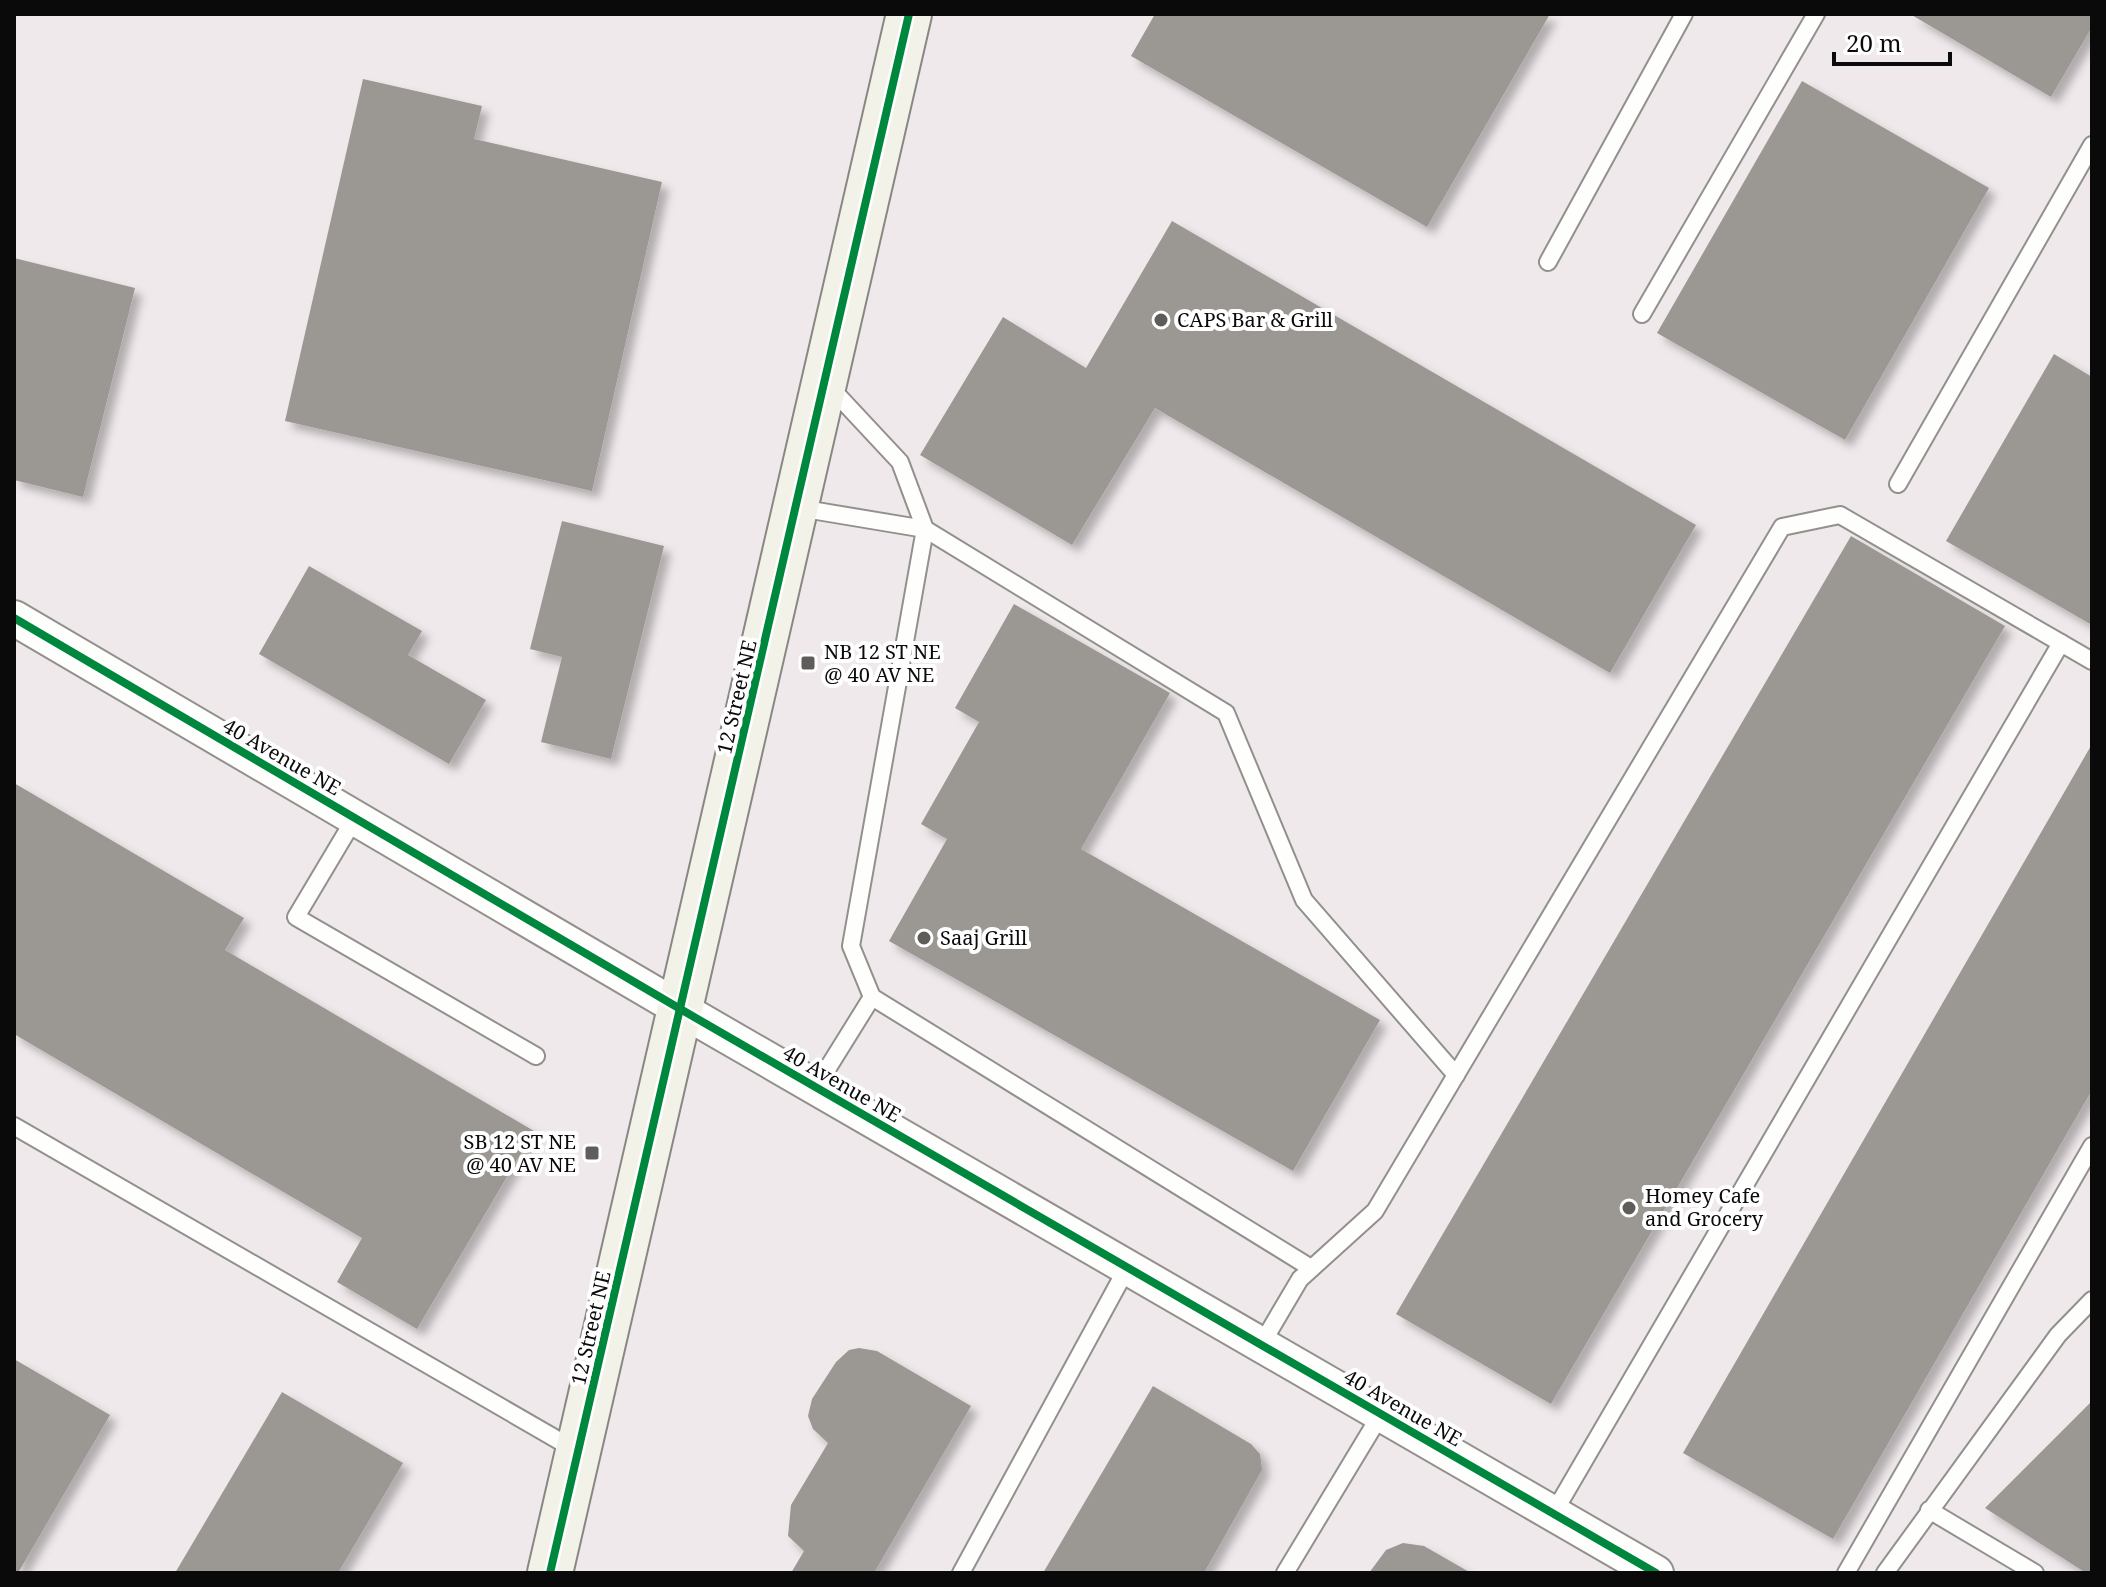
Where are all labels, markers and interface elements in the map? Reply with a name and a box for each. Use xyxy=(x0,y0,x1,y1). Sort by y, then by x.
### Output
scale bar xyxy=(1834,16,1950,66)
text: 20 m xyxy=(1846,26,1902,59)
place label: CAPS Bar & Grill xyxy=(1177,306,1333,333)
marker: CAPS Bar & Grill xyxy=(1152,311,1170,329)
street label: 12 Street NE xyxy=(710,637,763,757)
place label: NB 12 ST NE @ 40 AV NE xyxy=(824,638,941,688)
marker: NB 12 ST NE @ 40 AV NE xyxy=(799,654,817,672)
street label: 40 Avenue NE xyxy=(218,712,346,801)
place label: Saaj Grill xyxy=(940,924,1027,951)
marker: Saaj Grill xyxy=(915,929,933,947)
street label: 40 Avenue NE xyxy=(778,1039,906,1128)
place label: SB 12 ST NE @ 40 AV NE xyxy=(464,1128,576,1178)
marker: SB 12 ST NE @ 40 AV NE xyxy=(583,1144,601,1162)
place label: Homey Cafe and Grocery xyxy=(1645,1182,1764,1232)
marker: Homey Cafe and Grocery xyxy=(1620,1199,1638,1217)
street label: 12 Street NE xyxy=(564,1268,617,1388)
street label: 40 Avenue NE xyxy=(1339,1363,1467,1452)

